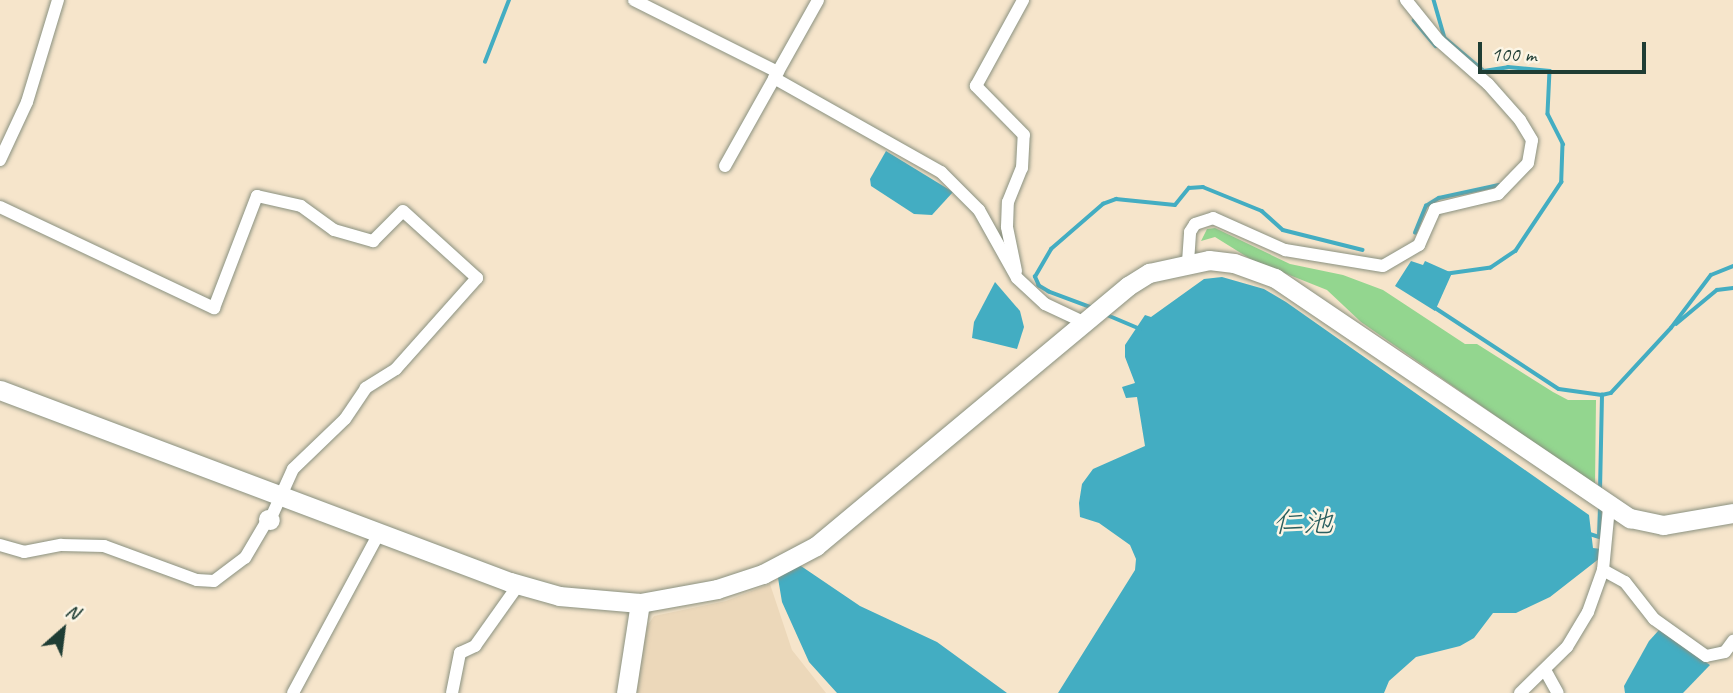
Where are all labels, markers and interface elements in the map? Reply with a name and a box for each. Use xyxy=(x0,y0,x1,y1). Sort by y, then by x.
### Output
scale bar xyxy=(1481,28,1649,72)
text: 100 m xyxy=(1491,41,1536,67)
water label: 仁池 xyxy=(1273,504,1333,540)
north arrow xyxy=(28,595,98,665)
text: N xyxy=(62,598,84,625)

